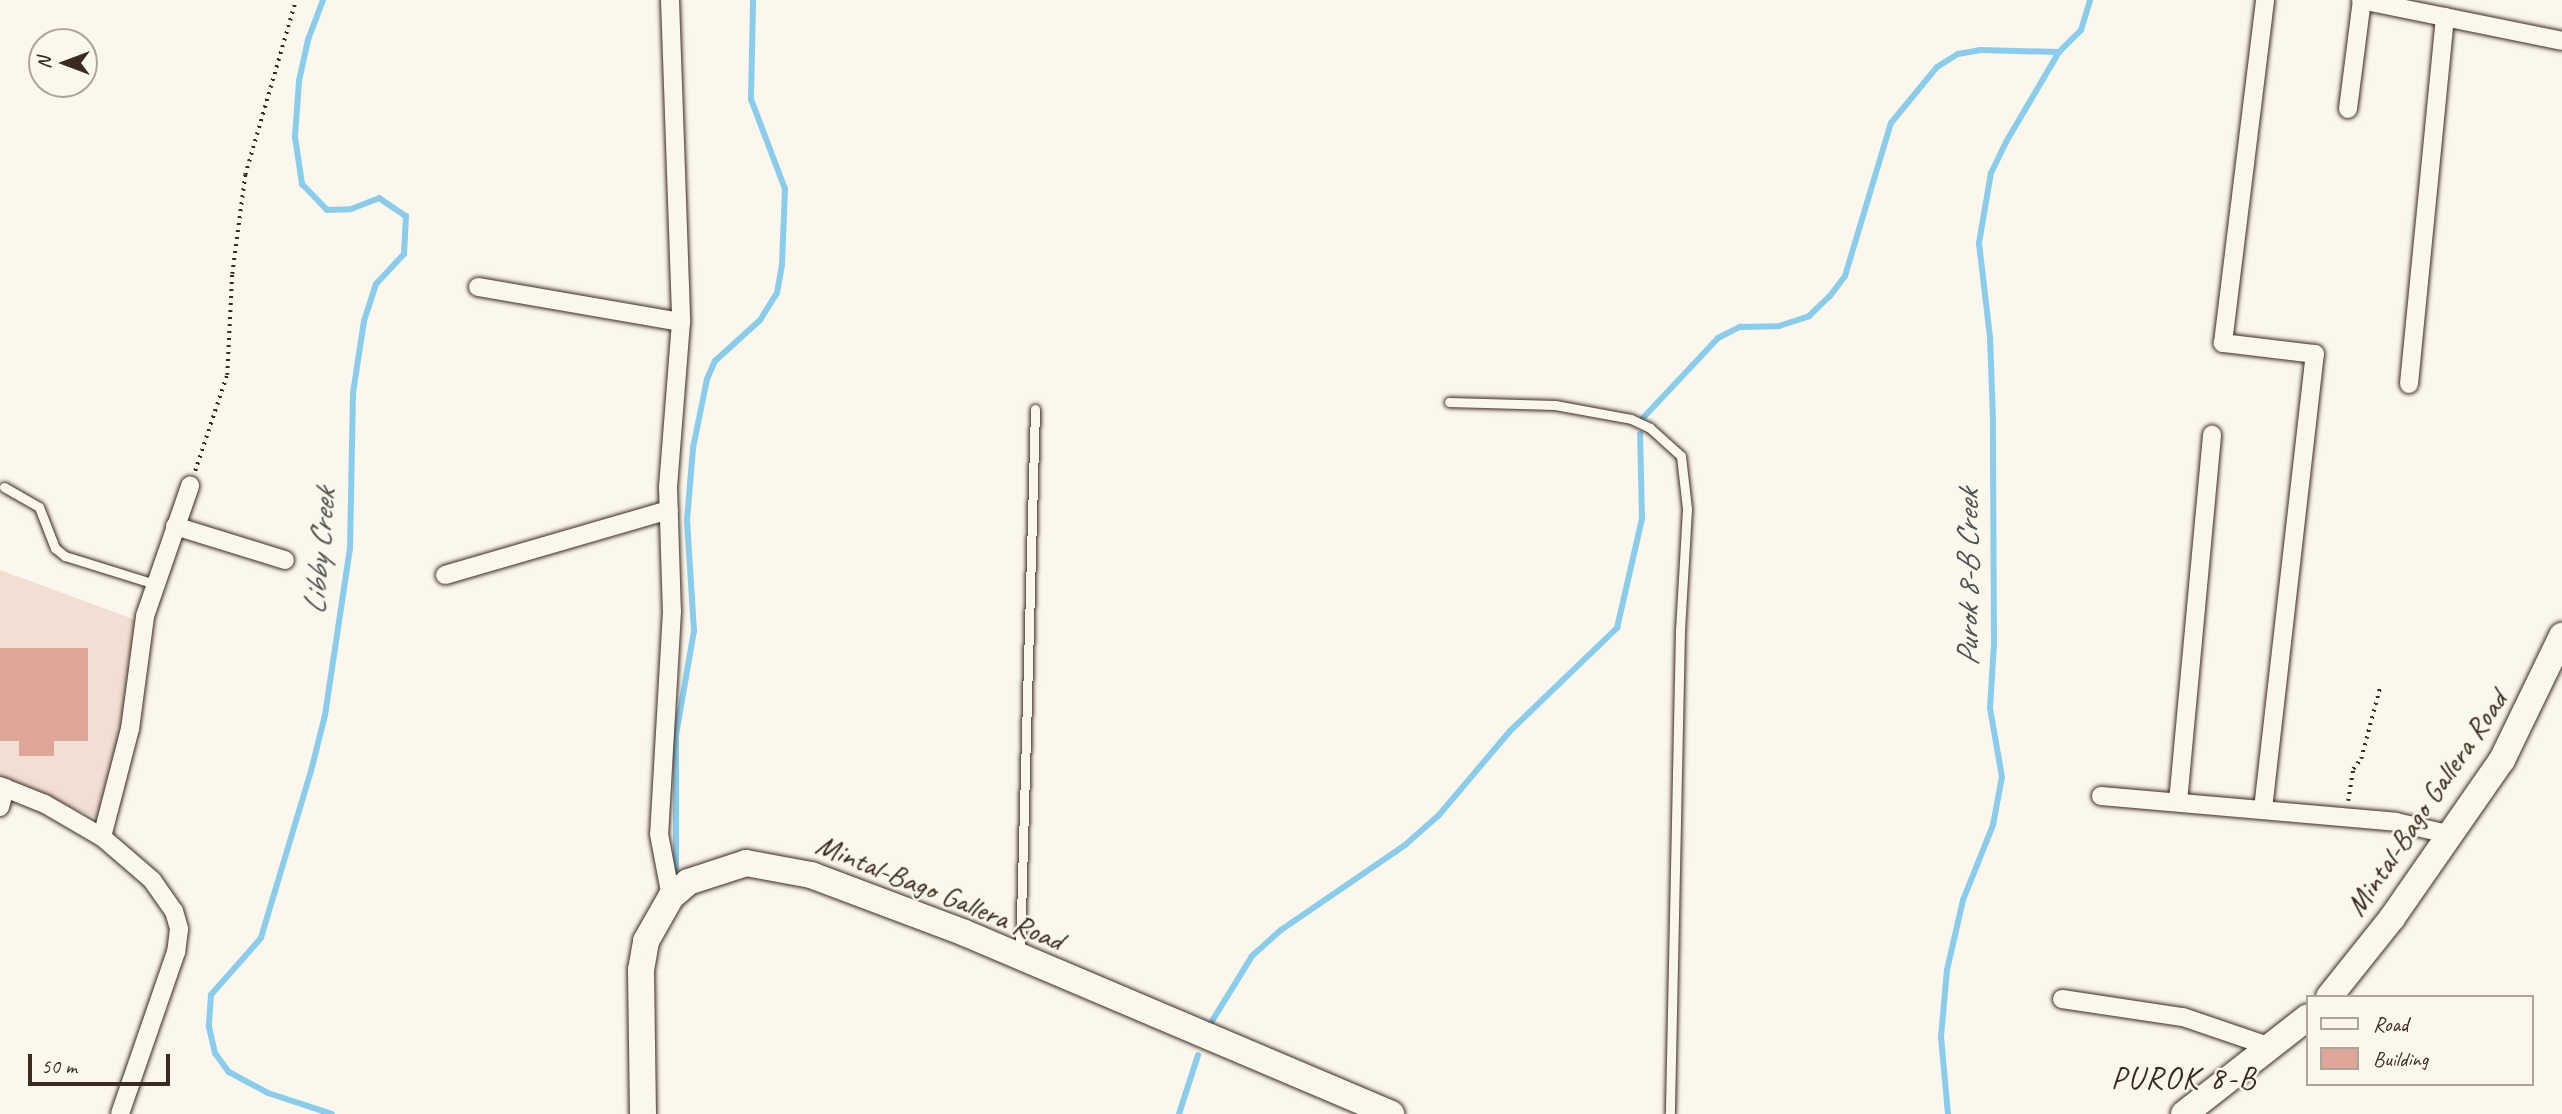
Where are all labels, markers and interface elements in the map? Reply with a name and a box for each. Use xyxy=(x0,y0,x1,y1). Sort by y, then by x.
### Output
north arrow xyxy=(28,28,98,98)
text: N xyxy=(32,57,56,69)
water label: Libby Creek xyxy=(295,488,345,616)
water label: Purok 8-B Creek xyxy=(1949,490,1987,666)
street label: Mintal-Bago Gallera Road xyxy=(2337,684,2515,922)
street label: Mintal-Bago Gallera Road xyxy=(811,826,1069,958)
legend xyxy=(2306,995,2534,1086)
text: Road xyxy=(2373,1011,2408,1037)
scale bar xyxy=(32,1040,173,1084)
text: Building xyxy=(2373,1046,2428,1072)
text: 50 m xyxy=(41,1053,77,1079)
district label: PUROK 8-B xyxy=(2113,1059,2255,1097)

